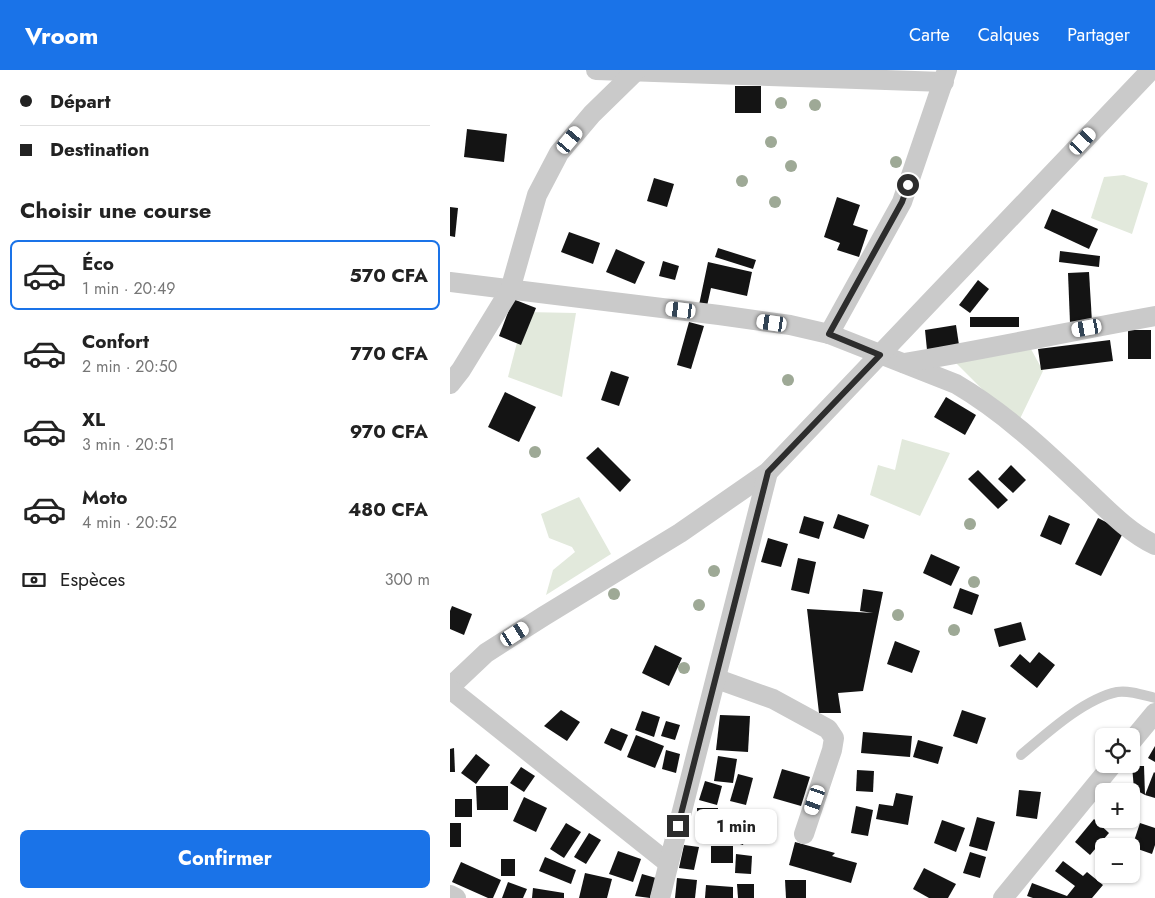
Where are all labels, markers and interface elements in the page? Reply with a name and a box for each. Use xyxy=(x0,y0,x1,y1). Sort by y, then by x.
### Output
text: Vroom xyxy=(25,18,98,53)
text: Carte xyxy=(909,22,950,48)
text: Calques xyxy=(978,22,1039,48)
text: Partager xyxy=(1067,22,1130,48)
text: Départ xyxy=(50,88,111,115)
car xyxy=(554,124,585,156)
car xyxy=(1067,125,1098,157)
text: Destination xyxy=(50,136,149,163)
route start xyxy=(897,174,919,196)
text: Choisir une course xyxy=(20,194,211,226)
text: Éco xyxy=(82,250,114,277)
icon: car xyxy=(22,253,67,298)
text: 570 CFA xyxy=(350,262,428,289)
text: 1 min · 20:49 xyxy=(82,277,176,300)
car xyxy=(665,301,696,319)
car xyxy=(756,313,787,333)
car xyxy=(1070,318,1103,338)
text: Confort xyxy=(82,328,149,355)
icon: car xyxy=(22,331,67,376)
text: 770 CFA xyxy=(350,340,428,367)
text: 2 min · 20:50 xyxy=(82,355,177,378)
text: XL xyxy=(82,406,105,433)
icon: car xyxy=(22,409,67,454)
text: 970 CFA xyxy=(350,418,428,445)
text: 3 min · 20:51 xyxy=(82,433,175,456)
text: Moto xyxy=(82,484,127,511)
icon: car xyxy=(22,487,67,532)
text: 480 CFA xyxy=(348,496,428,523)
text: 4 min · 20:52 xyxy=(82,511,177,534)
icon: cash xyxy=(20,566,48,594)
text: Espèces xyxy=(60,566,125,593)
text: 300 m xyxy=(385,568,430,591)
car xyxy=(498,620,531,648)
map controls xyxy=(1095,728,1140,883)
button: locate xyxy=(1095,728,1140,773)
car xyxy=(803,783,826,817)
button: + xyxy=(1095,783,1140,828)
callout: 1 min xyxy=(696,808,778,844)
route end xyxy=(667,815,689,837)
text: 1 min xyxy=(716,815,756,838)
button: Confirmer xyxy=(20,830,430,888)
button: − xyxy=(1095,838,1140,883)

